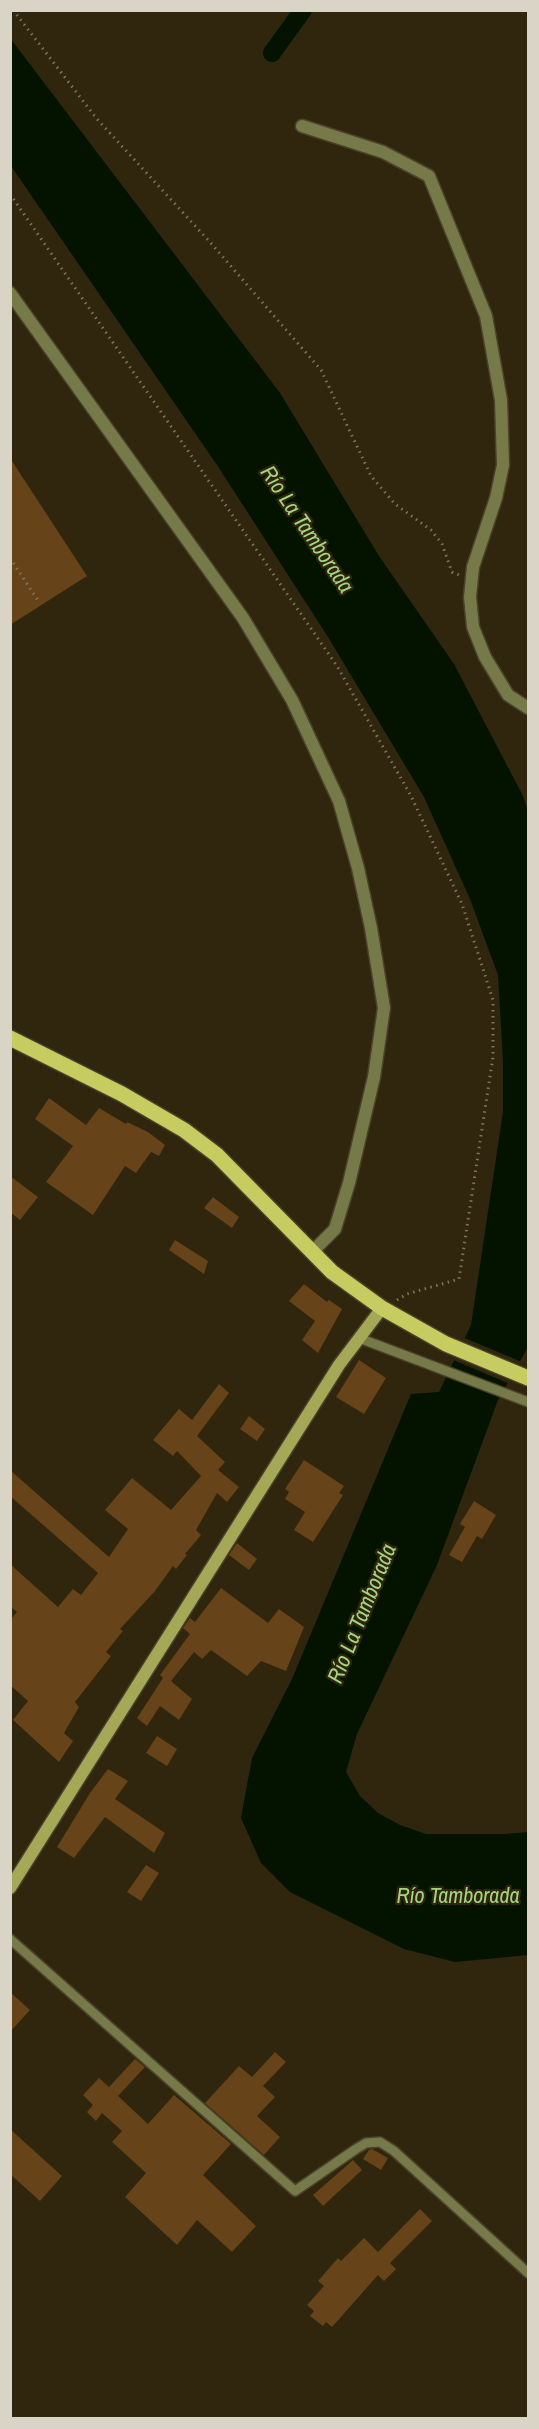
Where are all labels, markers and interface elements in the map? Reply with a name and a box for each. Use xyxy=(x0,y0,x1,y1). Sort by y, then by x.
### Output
water label: Río La Tamborada xyxy=(254,461,358,599)
water label: Río La Tamborada xyxy=(323,1540,403,1688)
water label: Río Tamborada xyxy=(397,1884,519,1910)

